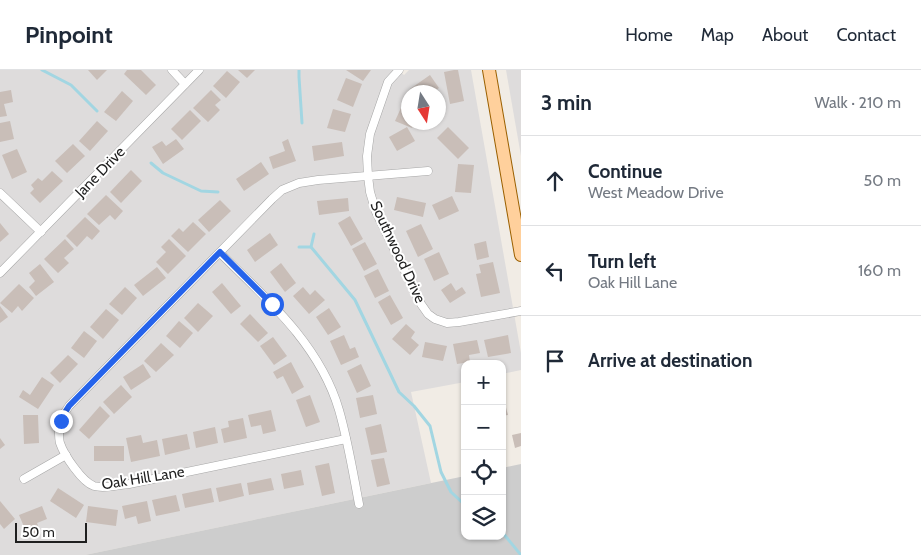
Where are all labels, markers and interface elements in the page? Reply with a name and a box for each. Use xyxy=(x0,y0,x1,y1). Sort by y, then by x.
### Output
text: Pinpoint xyxy=(25,20,113,49)
text: Home xyxy=(625,24,673,46)
text: Map xyxy=(701,24,734,46)
text: About xyxy=(762,24,808,46)
text: Contact xyxy=(836,24,896,46)
north arrow xyxy=(401,85,446,130)
text: 3 min xyxy=(541,90,592,115)
text: Walk · 210 m xyxy=(814,93,901,112)
street label: Jane Drive xyxy=(71,143,129,202)
text: Continue xyxy=(588,160,662,183)
icon: ahead xyxy=(541,167,569,195)
text: 50 m xyxy=(864,171,901,190)
text: West Meadow Drive xyxy=(588,183,724,202)
street label: Southwood Drive xyxy=(366,198,430,306)
text: Turn left xyxy=(588,250,656,273)
icon: left xyxy=(541,257,569,285)
text: 160 m xyxy=(858,261,901,280)
text: Oak Hill Lane xyxy=(588,273,677,292)
route start xyxy=(261,293,284,316)
icon: arrive xyxy=(541,347,569,375)
text: Arrive at destination xyxy=(588,349,752,372)
map controls xyxy=(461,360,506,540)
button: + xyxy=(461,360,506,405)
button: − xyxy=(461,405,506,450)
route end xyxy=(50,410,73,433)
button: locate xyxy=(461,450,506,495)
street label: Oak Hill Lane xyxy=(100,463,186,493)
button: layers xyxy=(461,495,506,540)
scale bar xyxy=(15,520,88,543)
text: 50 m xyxy=(22,523,55,541)

